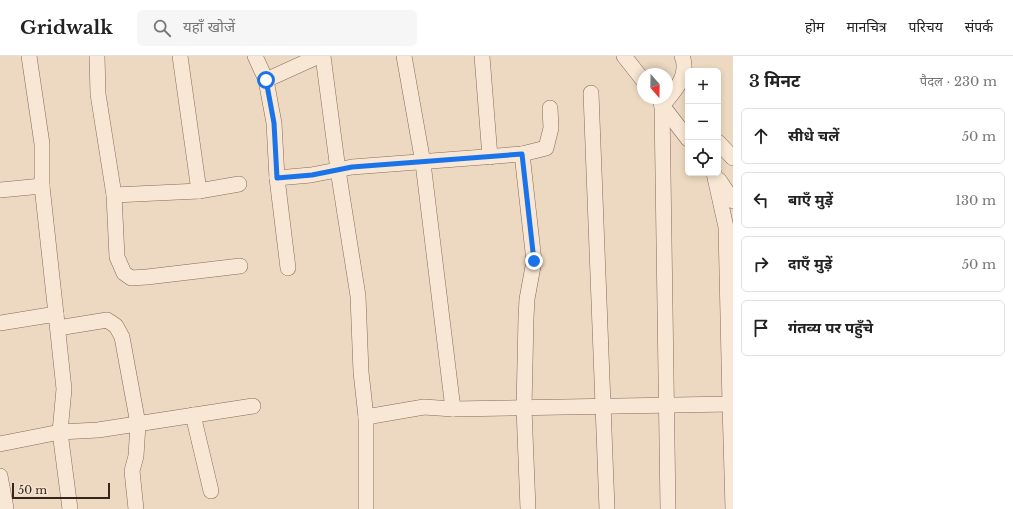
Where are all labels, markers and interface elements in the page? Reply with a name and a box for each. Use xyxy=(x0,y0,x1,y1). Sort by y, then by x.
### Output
search box xyxy=(137,10,417,46)
text: Gridwalk xyxy=(20,16,113,39)
icon: search xyxy=(151,17,173,39)
text: यहाँ खोजें xyxy=(183,17,235,36)
text: होम xyxy=(805,18,824,36)
text: मानचित्र xyxy=(846,18,887,36)
text: परिचय xyxy=(909,18,943,36)
text: संपर्क xyxy=(965,18,993,36)
north arrow xyxy=(637,68,673,104)
map controls xyxy=(685,68,721,176)
button: + xyxy=(685,68,721,104)
route start xyxy=(257,71,275,89)
text: 3 मिनट xyxy=(749,71,800,92)
text: पैदल · 230 m xyxy=(920,73,997,90)
button: − xyxy=(685,104,721,140)
icon: ahead xyxy=(750,125,772,147)
text: सीधे चलें xyxy=(788,126,839,145)
text: 50 m xyxy=(962,128,996,145)
button: locate xyxy=(685,140,721,176)
icon: left xyxy=(750,189,772,211)
text: बाएँ मुड़ें xyxy=(788,190,833,209)
text: 130 m xyxy=(955,192,996,209)
route end xyxy=(525,252,543,270)
icon: right xyxy=(750,253,772,275)
text: दाएँ मुड़ें xyxy=(788,254,832,273)
text: 50 m xyxy=(962,256,996,273)
icon: arrive xyxy=(750,317,772,339)
text: गंतव्य पर पहुँचे xyxy=(788,318,873,337)
scale bar xyxy=(12,481,110,500)
text: 50 m xyxy=(18,483,47,497)

